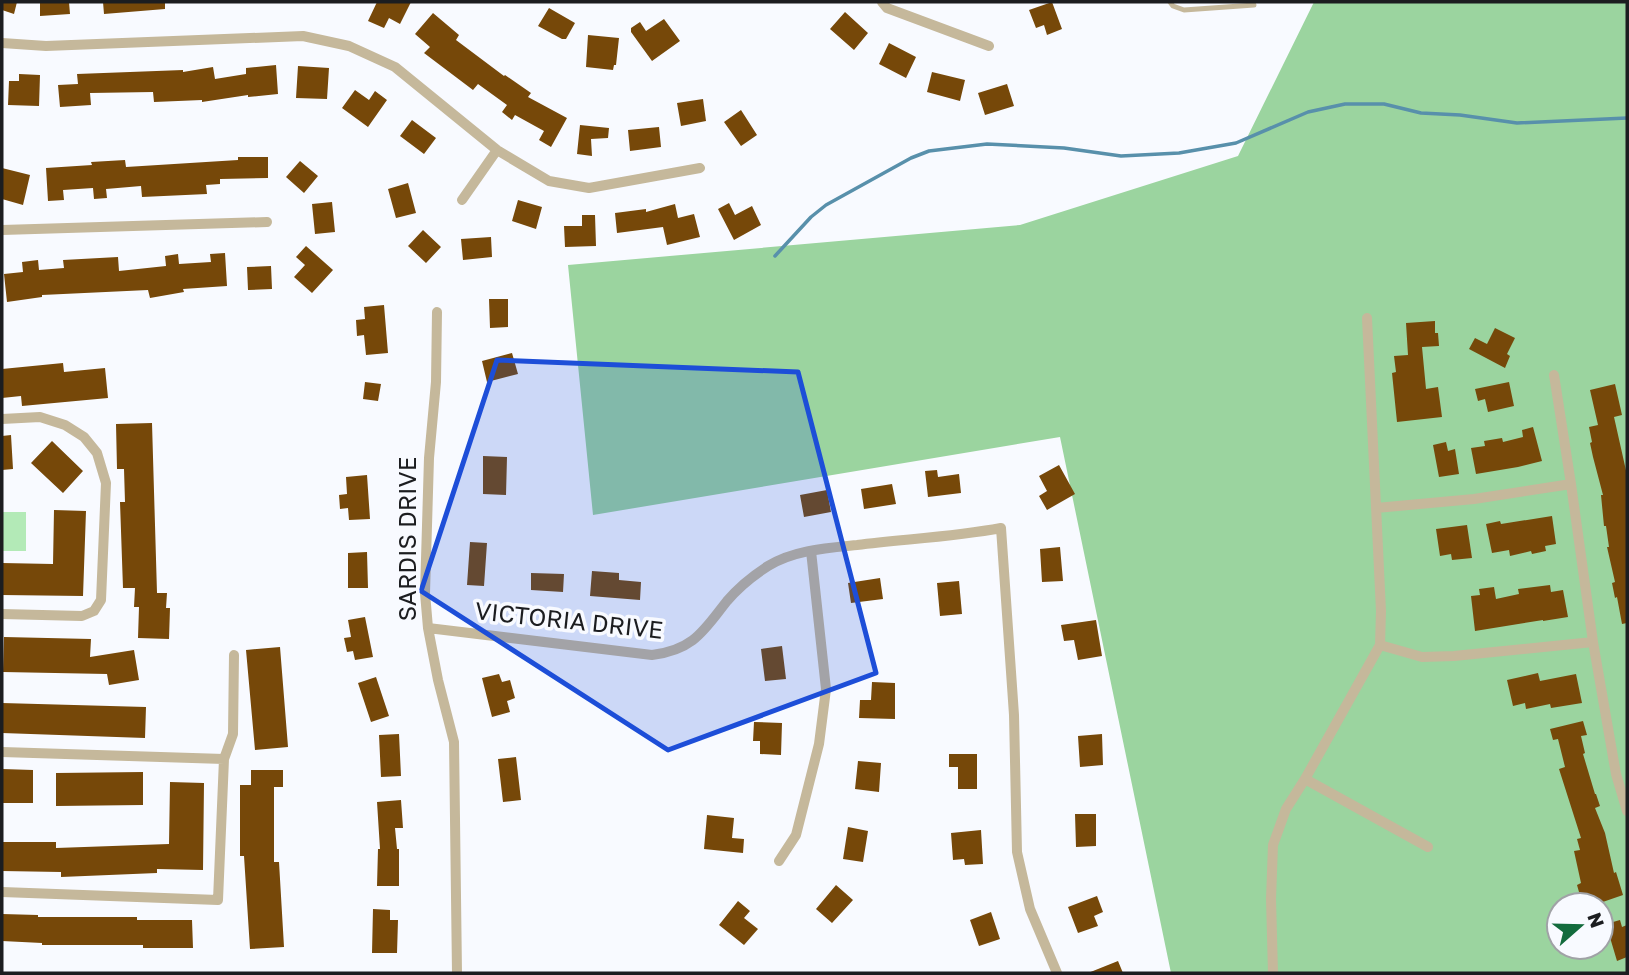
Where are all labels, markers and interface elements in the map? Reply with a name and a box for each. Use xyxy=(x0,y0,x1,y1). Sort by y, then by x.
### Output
street label: SARDIS DRIVE xyxy=(392,457,421,621)
street label: VICTORIA DRIVE xyxy=(474,595,665,644)
north arrow xyxy=(1545,891,1615,961)
text: N xyxy=(1583,909,1610,931)

